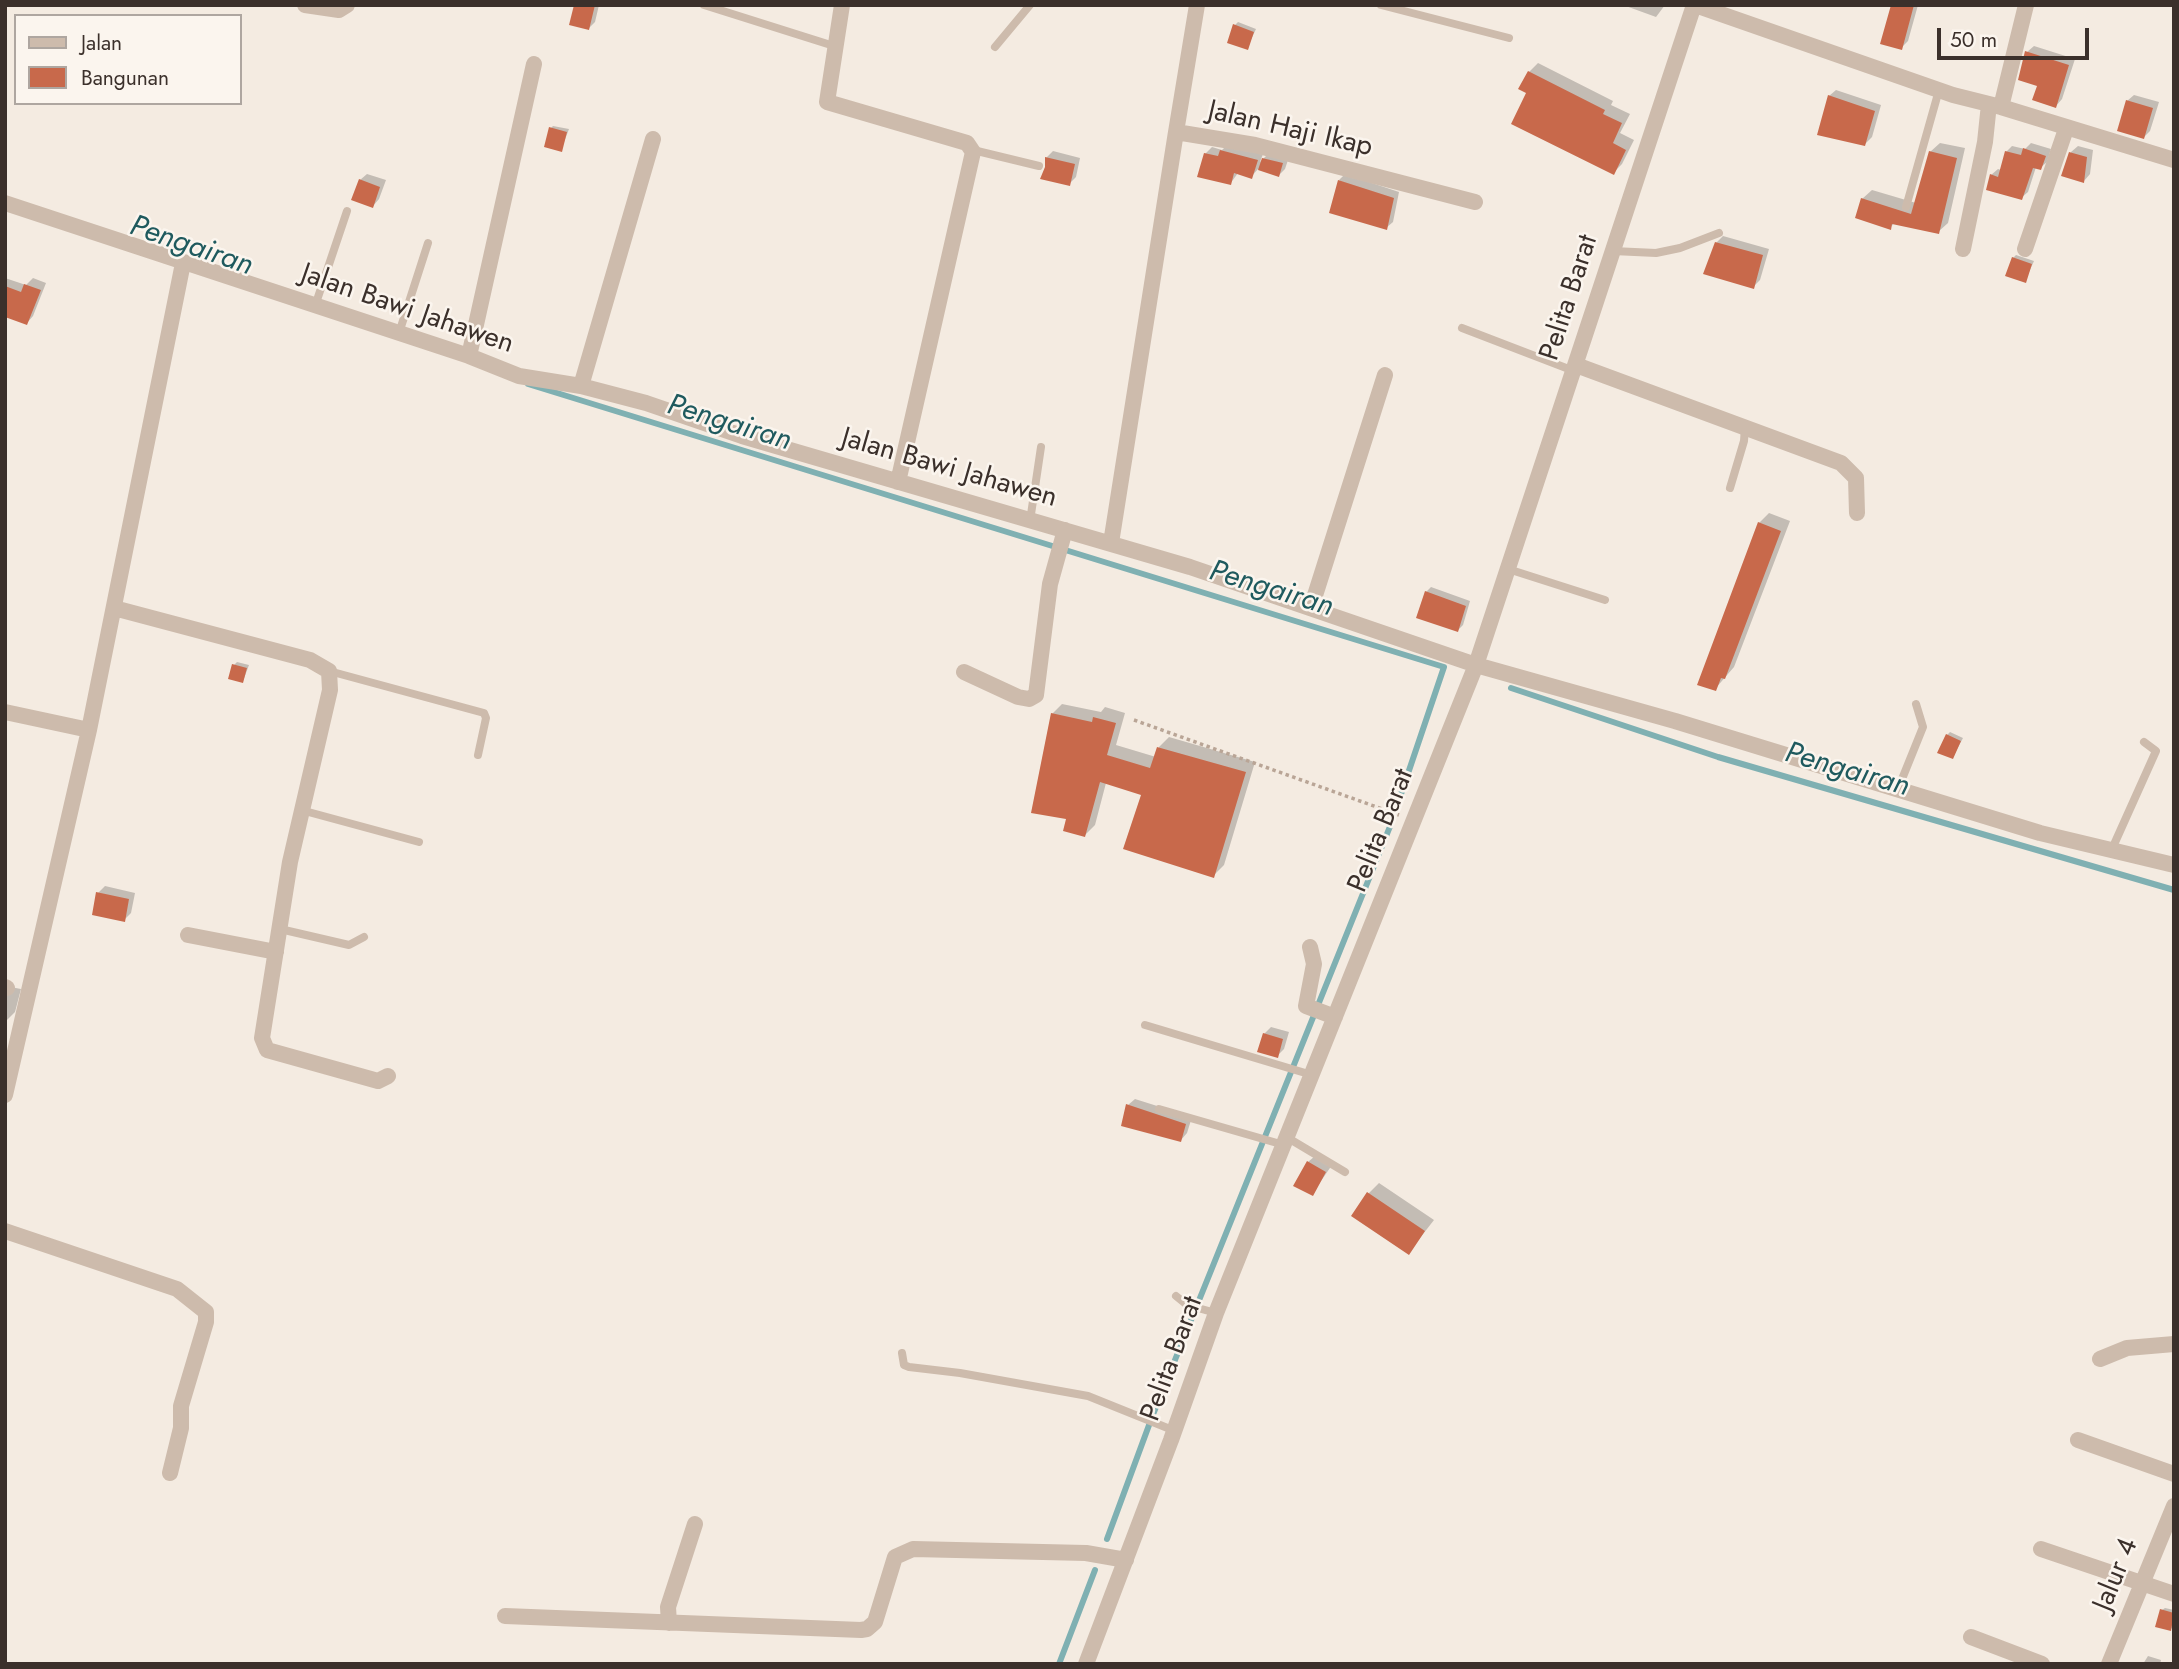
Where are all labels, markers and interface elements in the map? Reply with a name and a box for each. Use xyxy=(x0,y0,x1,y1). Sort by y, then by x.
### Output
legend xyxy=(14,14,242,105)
scale bar xyxy=(1941,14,2093,58)
text: 50 m xyxy=(1950,25,1997,55)
text: Jalan xyxy=(81,28,122,58)
text: Bangunan xyxy=(81,63,169,93)
street label: Jalan Haji Ikap xyxy=(1204,95,1376,165)
water label: Pengairan xyxy=(125,209,257,285)
street label: Pelita Barat xyxy=(1534,231,1606,365)
street label: Jalan Bawi Jahawen xyxy=(296,258,518,362)
water label: Pengairan xyxy=(663,388,795,460)
street label: Jalan Bawi Jahawen xyxy=(837,422,1061,516)
water label: Pengairan xyxy=(1205,554,1337,626)
water label: Pengairan xyxy=(1781,736,1913,806)
street label: Pelita Barat xyxy=(1342,764,1422,898)
street label: Pelita Barat xyxy=(1135,1292,1211,1426)
street label: Jalur 4 xyxy=(2087,1534,2147,1616)

